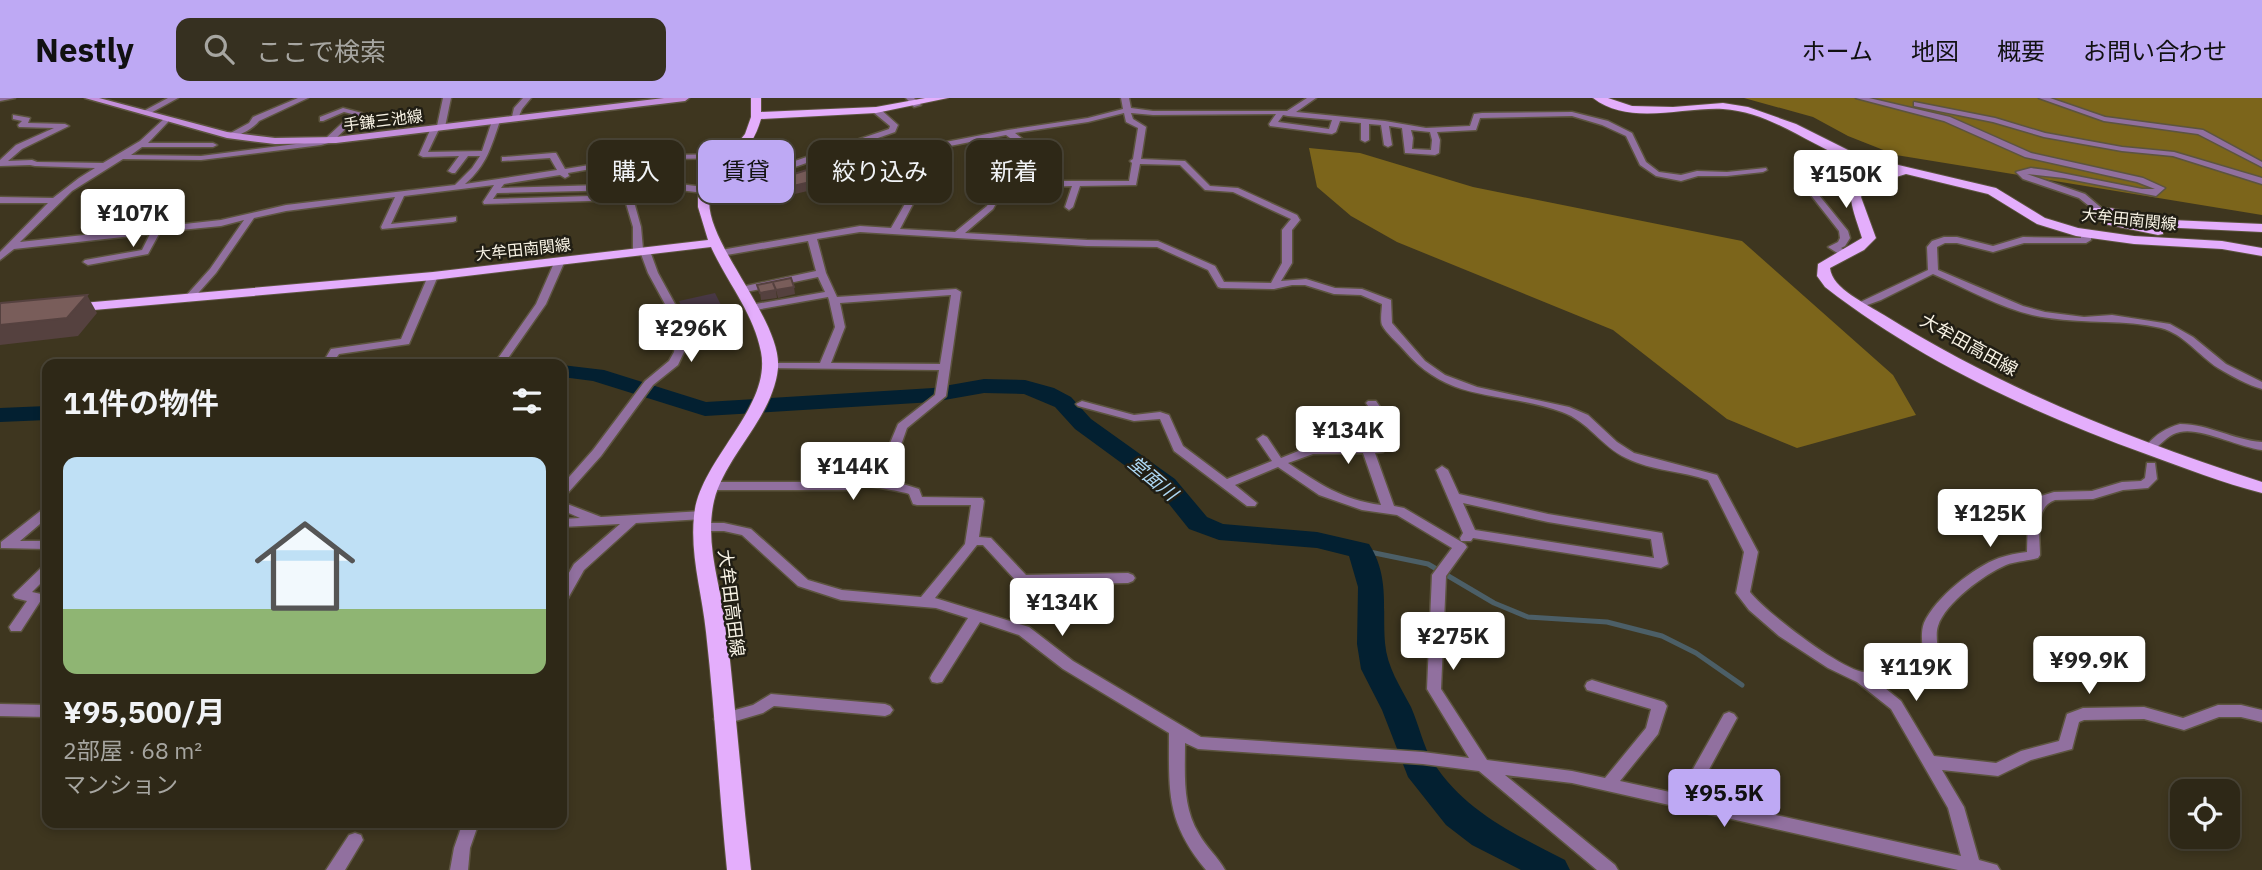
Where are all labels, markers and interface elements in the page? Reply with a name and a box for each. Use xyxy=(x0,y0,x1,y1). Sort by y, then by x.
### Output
search box xyxy=(176,18,666,81)
text: Nestly xyxy=(35,28,134,71)
icon: search xyxy=(200,30,238,68)
text: ここで検索 xyxy=(256,34,386,68)
text: ホーム xyxy=(1802,35,1873,67)
text: 地図 xyxy=(1911,35,1959,67)
text: 概要 xyxy=(1997,35,2045,67)
text: お問い合わせ xyxy=(2083,35,2227,67)
street label: 手鎌三池線 xyxy=(342,105,424,135)
chip: 購入 xyxy=(588,140,684,203)
chip: 賃貸 xyxy=(698,140,794,203)
chip: 絞り込み xyxy=(808,140,952,203)
chip: 新着 xyxy=(966,140,1062,203)
pin: ¥150K xyxy=(1797,150,1895,210)
text: ¥150K xyxy=(1810,158,1882,188)
pin: ¥107K xyxy=(84,190,182,249)
text: ¥107K xyxy=(97,197,169,227)
street label: 大牟田南関線 xyxy=(2080,204,2178,234)
street label: 大牟田南関線 xyxy=(474,234,572,264)
pin: ¥296K xyxy=(642,304,740,364)
street label: 大牟田高田線 xyxy=(1916,308,2022,381)
text: ¥296K xyxy=(655,312,727,342)
icon: filters xyxy=(508,382,546,420)
text: 11件の物件 xyxy=(63,383,219,422)
pin: ¥134K xyxy=(1299,406,1397,466)
text: ¥134K xyxy=(1312,414,1384,444)
pin: ¥144K xyxy=(804,442,902,502)
text: ¥144K xyxy=(817,450,889,480)
water label: 堂面川 xyxy=(1123,450,1184,507)
pin: ¥125K xyxy=(1941,490,2039,549)
text: ¥125K xyxy=(1954,497,2026,527)
icon: home xyxy=(242,503,368,629)
street label: 大牟田高田線 xyxy=(714,548,749,658)
pin: ¥134K xyxy=(1013,578,1111,638)
text: ¥134K xyxy=(1026,586,1098,616)
pin: ¥275K xyxy=(1404,612,1502,672)
text: ¥275K xyxy=(1417,620,1489,650)
pin: ¥99.9K xyxy=(2032,636,2146,696)
pin: ¥119K xyxy=(1867,644,1965,703)
text: ¥99.9K xyxy=(2049,644,2129,674)
text: ¥119K xyxy=(1880,651,1952,681)
text: ¥95,500/月 xyxy=(63,692,226,731)
text: 2部屋 · 68 m² xyxy=(63,735,202,765)
text: マンション xyxy=(63,769,178,799)
pin: ¥95.5K xyxy=(1667,770,1781,829)
text: ¥95.5K xyxy=(1684,777,1764,807)
map controls xyxy=(2170,779,2240,849)
button: locate xyxy=(2170,779,2240,849)

